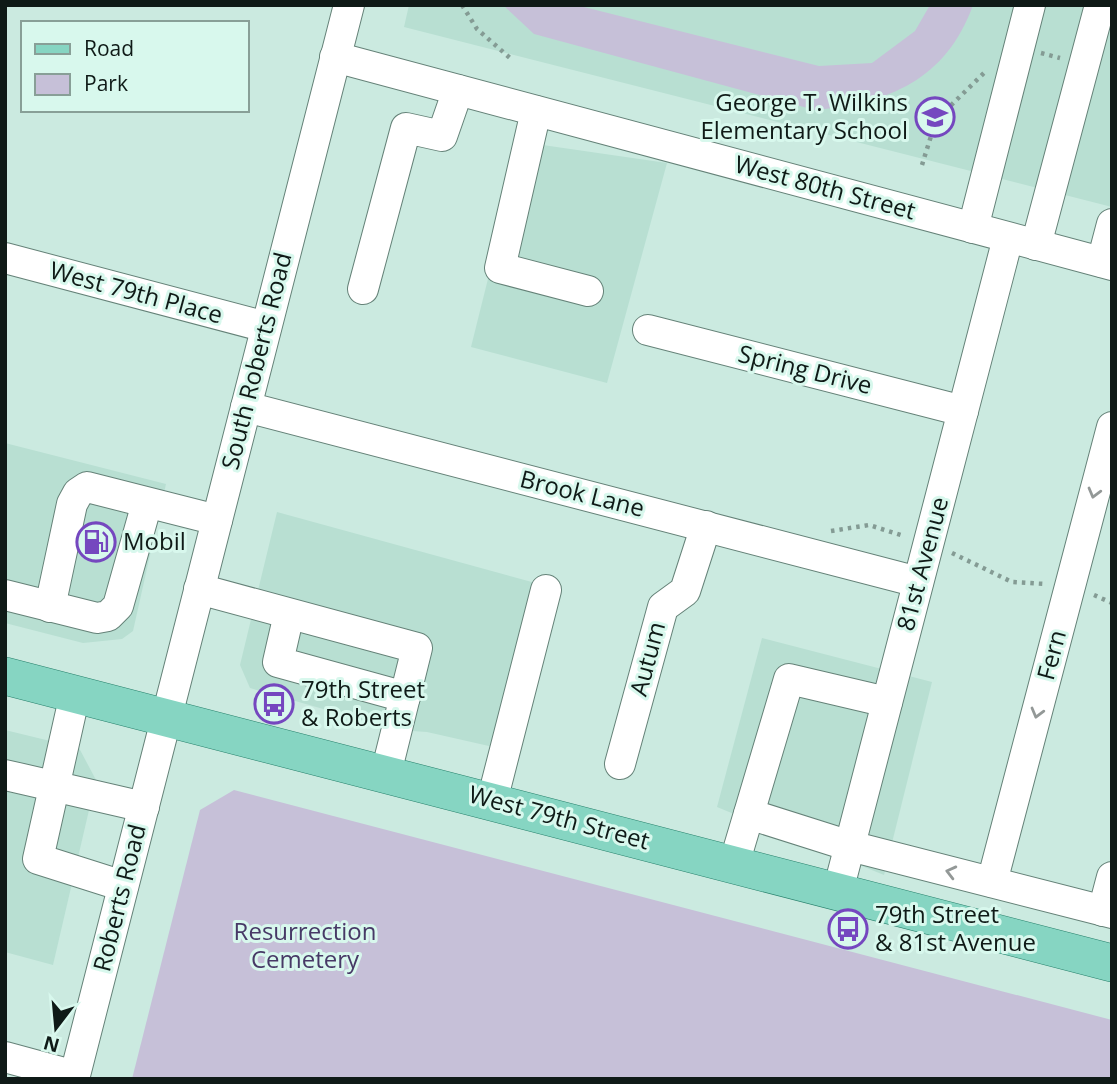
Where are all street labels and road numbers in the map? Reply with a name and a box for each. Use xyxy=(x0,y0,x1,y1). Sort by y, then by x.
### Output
street label: West 80th Street xyxy=(731,147,919,227)
street label: South Roberts Road xyxy=(213,249,298,473)
street label: West 79th Place xyxy=(46,253,226,330)
street label: Spring Drive xyxy=(735,336,876,401)
street label: Brook Lane xyxy=(517,461,648,524)
street label: 81st Avenue xyxy=(888,493,955,634)
street label: Autum xyxy=(621,618,672,699)
street label: Fern xyxy=(1028,626,1073,683)
street label: West 79th Street xyxy=(465,777,653,857)
street label: Roberts Road xyxy=(84,821,153,975)

